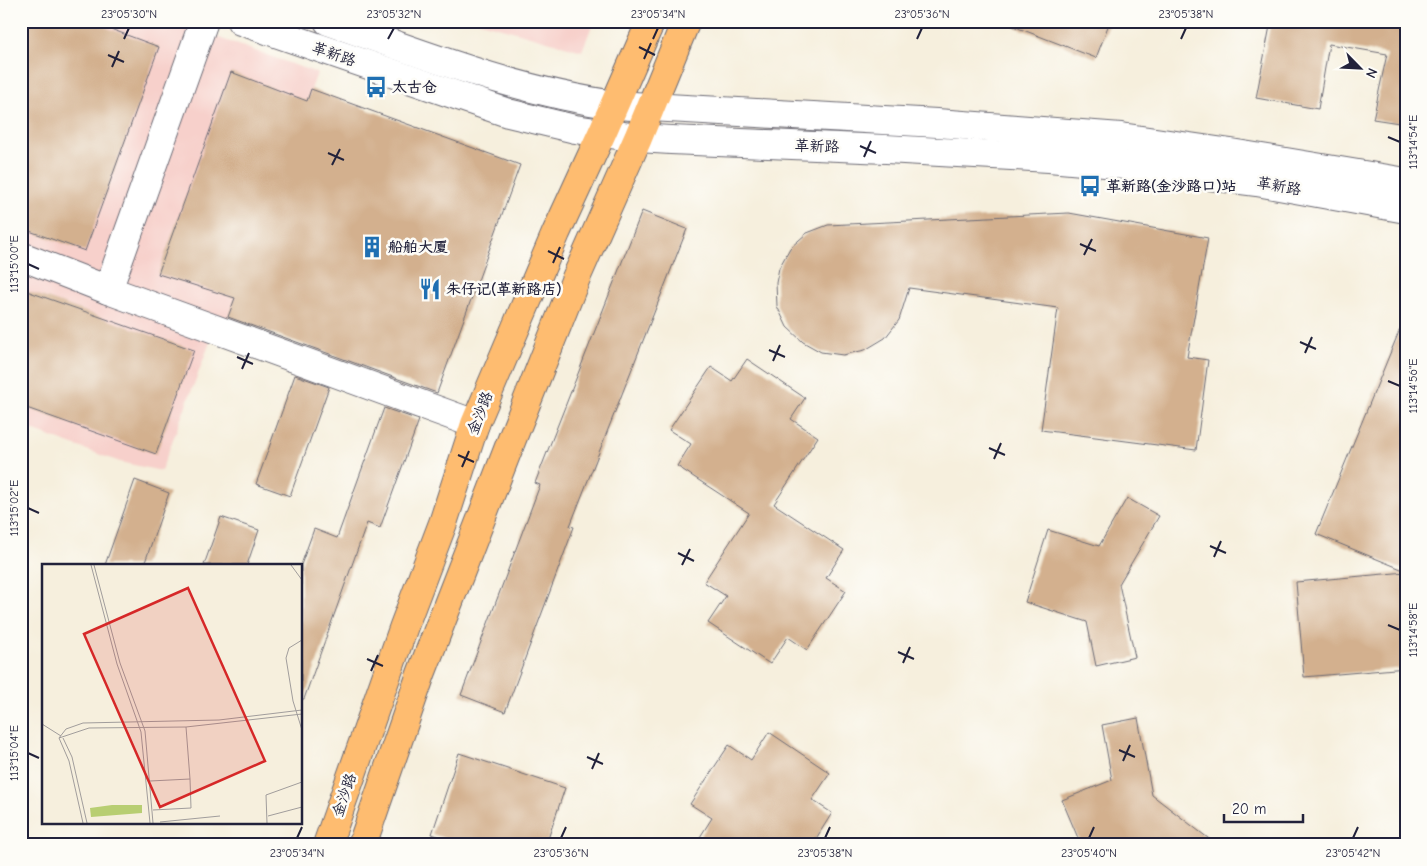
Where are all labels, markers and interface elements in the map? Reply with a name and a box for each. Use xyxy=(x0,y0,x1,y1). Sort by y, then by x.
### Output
text: 23°05'30"N xyxy=(101,7,157,21)
text: 23°05'32"N xyxy=(366,7,422,21)
text: 23°05'34"N xyxy=(631,7,685,21)
text: 23°05'36"N xyxy=(894,7,950,21)
text: 23°05'38"N xyxy=(1159,7,1213,21)
street label: 革新路 xyxy=(310,38,358,70)
north arrow xyxy=(1334,42,1384,92)
text: N xyxy=(1362,65,1381,81)
bus stop icon: 太古仓 xyxy=(363,74,389,100)
place label: 太古仓 xyxy=(392,78,437,96)
text: 113°14'54"E xyxy=(1406,115,1420,169)
street label: 革新路 xyxy=(794,136,840,156)
bus stop icon: 革新路(金沙路口)站 xyxy=(1077,173,1103,199)
street label: 革新路 xyxy=(1255,173,1303,199)
place label: 革新路(金沙路口)站 xyxy=(1106,177,1237,195)
building icon: 船舶大厦 xyxy=(359,234,385,260)
text: 113°15'00"E xyxy=(7,235,21,293)
place label: 船舶大厦 xyxy=(388,238,448,256)
restaurant icon: 朱仔记(革新路店) xyxy=(417,276,443,302)
place label: 朱仔记(革新路店) xyxy=(446,280,562,298)
text: 113°14'56"E xyxy=(1406,359,1420,413)
street label: 金沙路 xyxy=(464,389,496,437)
text: 113°15'02"E xyxy=(7,480,21,536)
inset map xyxy=(42,564,302,824)
text: 113°14'58"E xyxy=(1406,603,1420,657)
text: 113°15'04"E xyxy=(7,725,21,781)
street label: 金沙路 xyxy=(328,771,360,819)
scale bar xyxy=(1224,791,1303,823)
text: 20 m xyxy=(1232,800,1266,818)
text: 23°05'34"N xyxy=(270,846,324,860)
text: 23°05'36"N xyxy=(533,846,589,860)
text: 23°05'38"N xyxy=(798,846,852,860)
text: 23°05'40"N xyxy=(1061,846,1117,860)
text: 23°05'42"N xyxy=(1326,846,1380,860)

